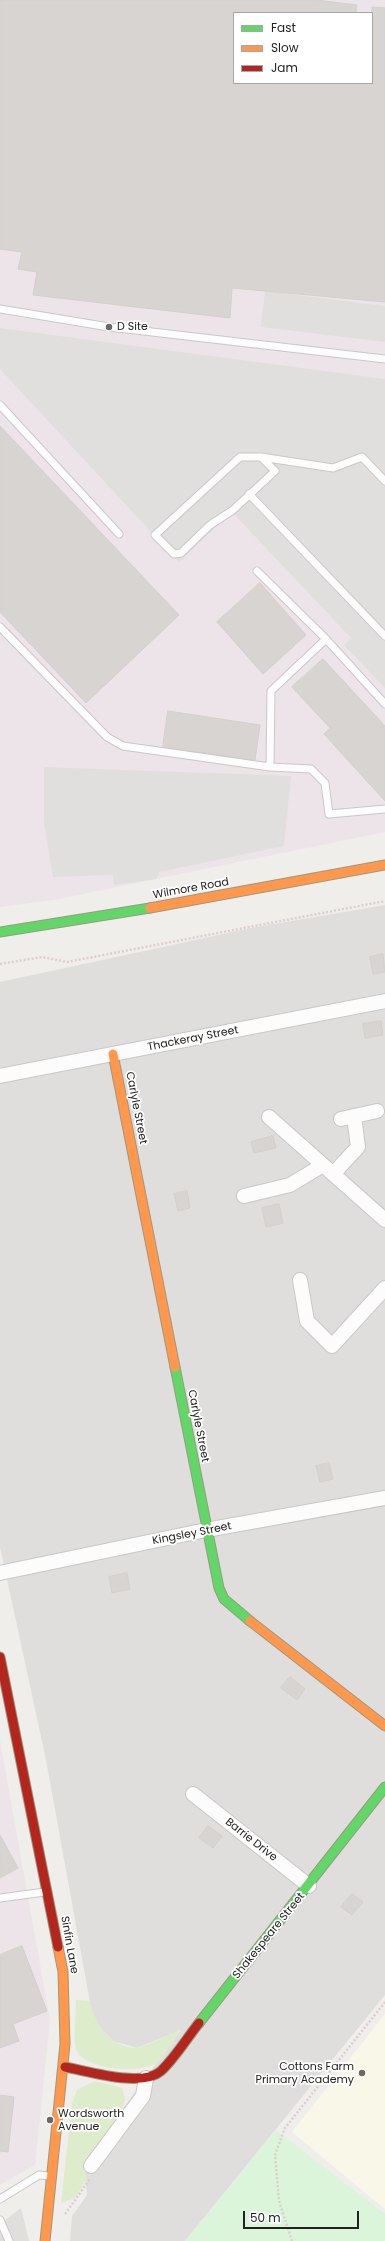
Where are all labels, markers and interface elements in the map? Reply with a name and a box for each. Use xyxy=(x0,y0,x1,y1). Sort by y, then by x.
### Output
legend xyxy=(233,12,373,84)
text: Fast xyxy=(271,19,296,36)
text: Slow xyxy=(271,39,299,56)
text: Jam xyxy=(271,59,298,76)
place label: D Site xyxy=(117,320,148,334)
marker: D Site xyxy=(104,322,114,332)
street label: Wilmore Road xyxy=(152,876,230,902)
street label: Thackeray Street xyxy=(146,1024,240,1054)
street label: Carlyle Street xyxy=(122,1071,150,1145)
street label: Carlyle Street xyxy=(184,1389,212,1463)
street label: Kingsley Street xyxy=(151,1520,233,1548)
street label: Barrie Drive xyxy=(222,1816,280,1864)
street label: Shakespeare Street xyxy=(230,1890,308,1982)
street label: Sinfin Lane xyxy=(57,1915,81,1975)
place label: Cottons Farm Primary Academy xyxy=(256,2060,354,2086)
marker: Cottons Farm Primary Academy xyxy=(357,2068,367,2078)
place label: Wordsworth Avenue xyxy=(58,2107,124,2133)
marker: Wordsworth Avenue xyxy=(45,2115,55,2125)
scale bar xyxy=(245,2203,361,2229)
text: 50 m xyxy=(250,2209,281,2226)

